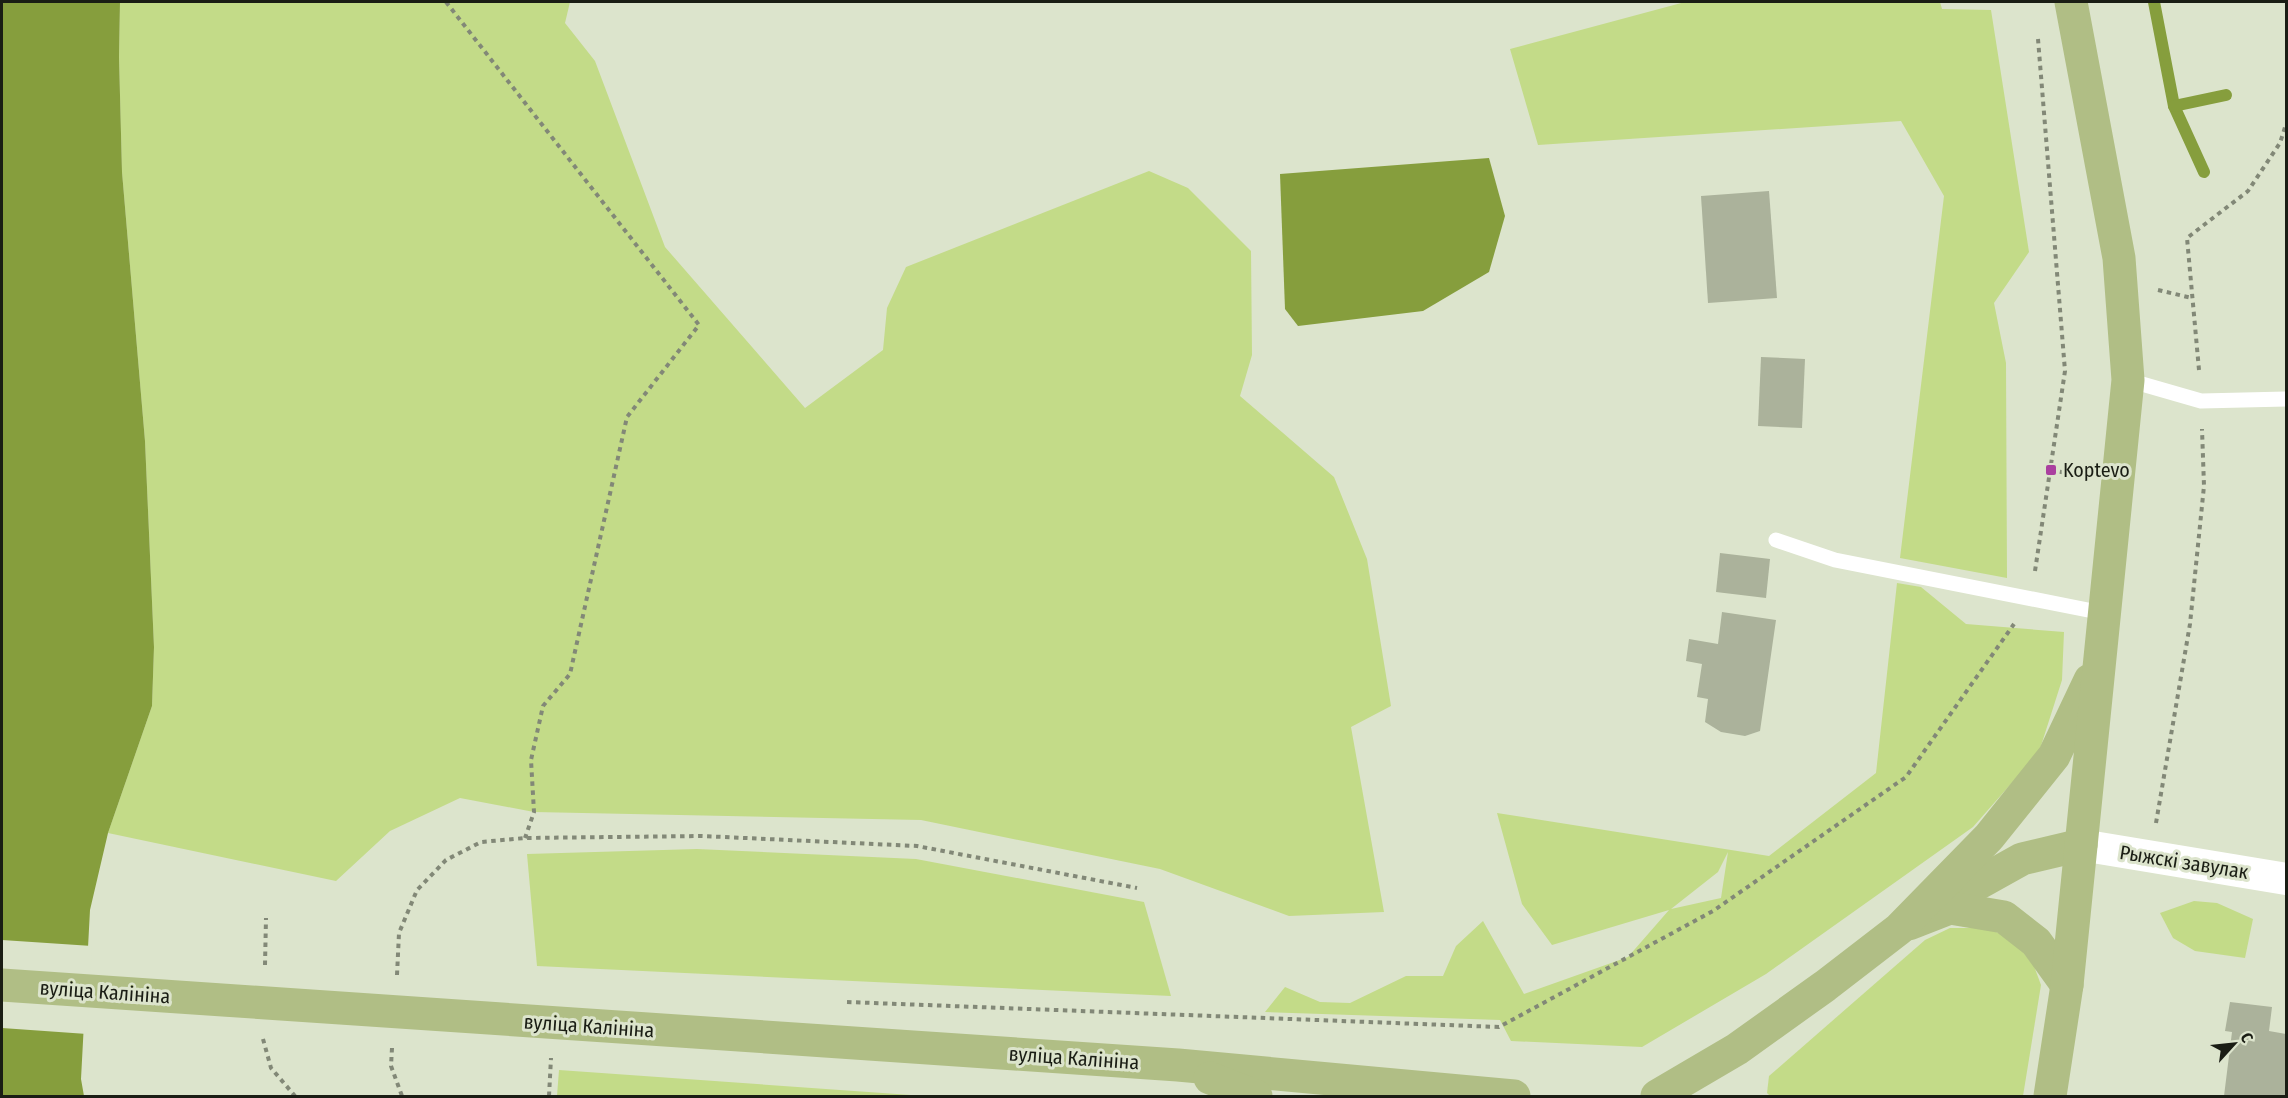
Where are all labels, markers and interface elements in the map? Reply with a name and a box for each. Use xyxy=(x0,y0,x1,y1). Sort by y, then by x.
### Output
place label: Koptevo xyxy=(2063,458,2130,482)
marker: Koptevo xyxy=(2044,463,2058,477)
street label: Рыжскі завулак xyxy=(2118,840,2251,884)
street label: вуліца Калініна xyxy=(39,975,171,1009)
street label: вуліца Калініна xyxy=(523,1009,655,1043)
north arrow xyxy=(2204,1014,2264,1074)
text: С xyxy=(2237,1029,2258,1046)
street label: вуліца Калініна xyxy=(1008,1041,1140,1075)

